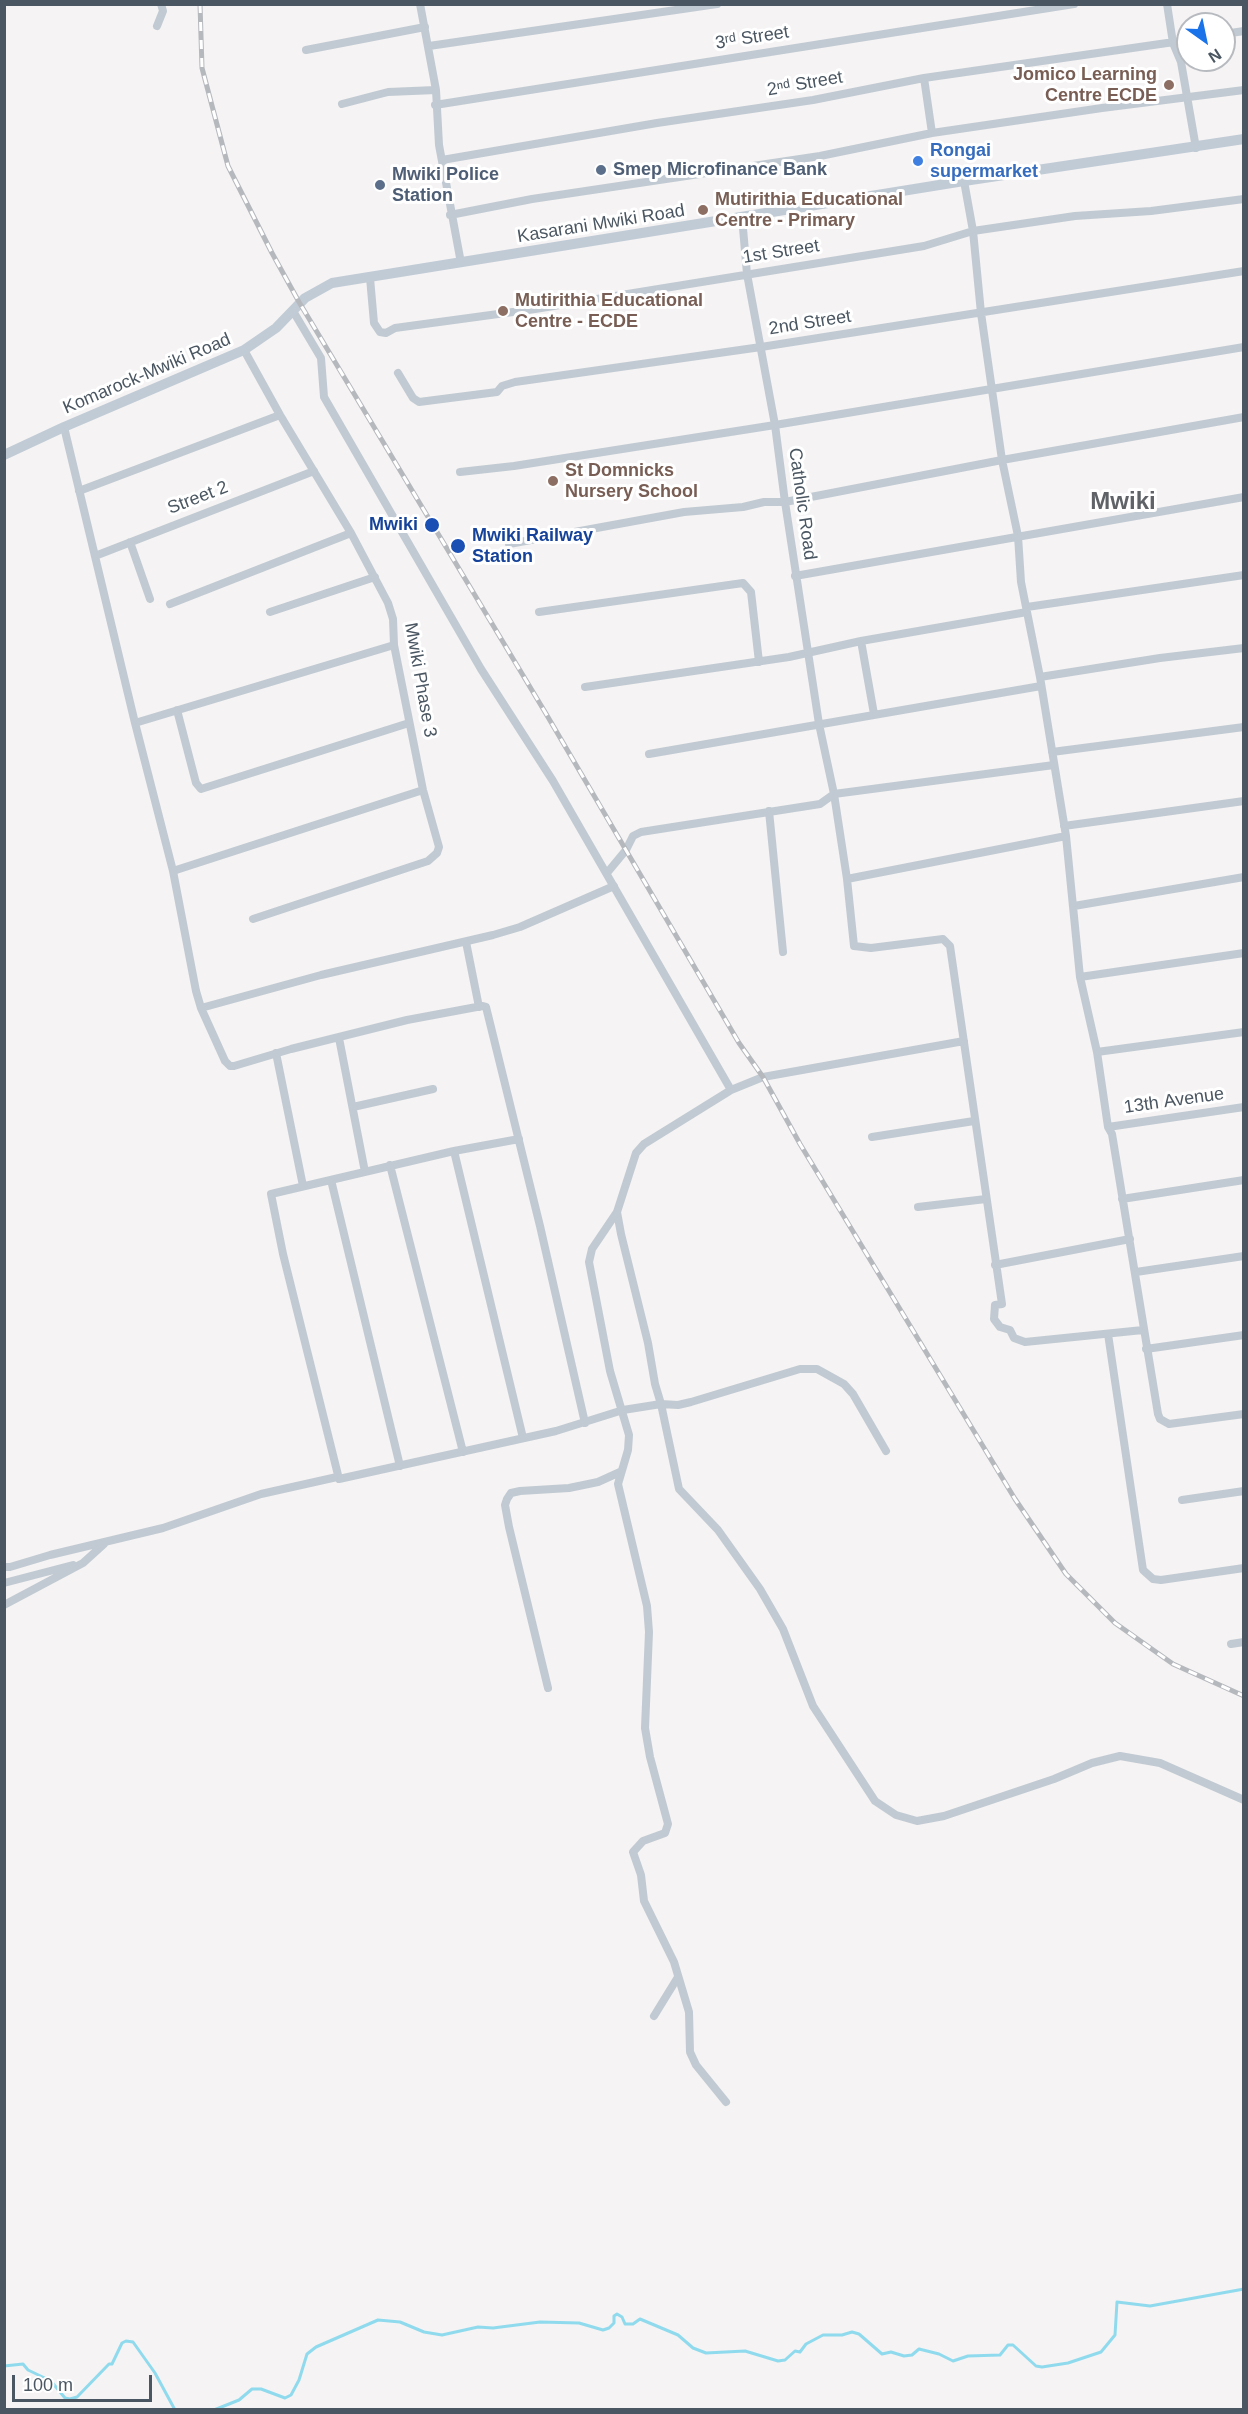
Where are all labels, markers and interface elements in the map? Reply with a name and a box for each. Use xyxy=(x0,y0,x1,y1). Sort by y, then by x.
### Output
north arrow xyxy=(1176,12,1236,72)
street label: 3ʳᵈ Street xyxy=(714,22,790,54)
text: N xyxy=(1206,46,1224,66)
place label: Jomico Learning Centre ECDE xyxy=(1013,64,1157,106)
street label: 2ⁿᵈ Street xyxy=(766,67,844,101)
marker: Jomico Learning Centre ECDE xyxy=(1162,78,1176,92)
place label: Rongai supermarket xyxy=(930,140,1038,182)
marker: Rongai supermarket xyxy=(911,154,925,168)
place label: Smep Microfinance Bank xyxy=(613,159,827,181)
marker: Smep Microfinance Bank xyxy=(594,163,608,177)
place label: Mwiki Police Station xyxy=(392,164,499,207)
marker: Mwiki Police Station xyxy=(373,178,387,192)
place label: Mutirithia Educational Centre - Primary xyxy=(715,189,903,232)
street label: Kasarani Mwiki Road xyxy=(516,200,686,248)
marker: Mutirithia Educational Centre - Primary xyxy=(696,203,710,217)
street label: 1st Street xyxy=(741,235,821,269)
place label: Mutirithia Educational Centre - ECDE xyxy=(515,290,703,332)
marker: Mutirithia Educational Centre - ECDE xyxy=(496,304,510,318)
street label: 2nd Street xyxy=(767,306,853,340)
street label: Komarock-Mwiki Road xyxy=(60,329,234,419)
street label: Catholic Road xyxy=(783,447,821,561)
place label: St Domnicks Nursery School xyxy=(565,460,698,502)
marker: St Domnicks Nursery School xyxy=(546,474,560,488)
street label: Street 2 xyxy=(165,477,231,519)
district label: Mwiki xyxy=(1090,488,1156,516)
place label: Mwiki xyxy=(369,514,418,536)
marker: Mwiki xyxy=(423,516,441,534)
place label: Mwiki Railway Station xyxy=(472,525,593,568)
marker: Mwiki Railway Station xyxy=(449,537,467,555)
street label: Mwiki Phase 3 xyxy=(399,621,441,739)
street label: 13th Avenue xyxy=(1123,1083,1225,1119)
scale bar xyxy=(15,2363,154,2401)
text: 100 m xyxy=(23,2375,73,2395)

